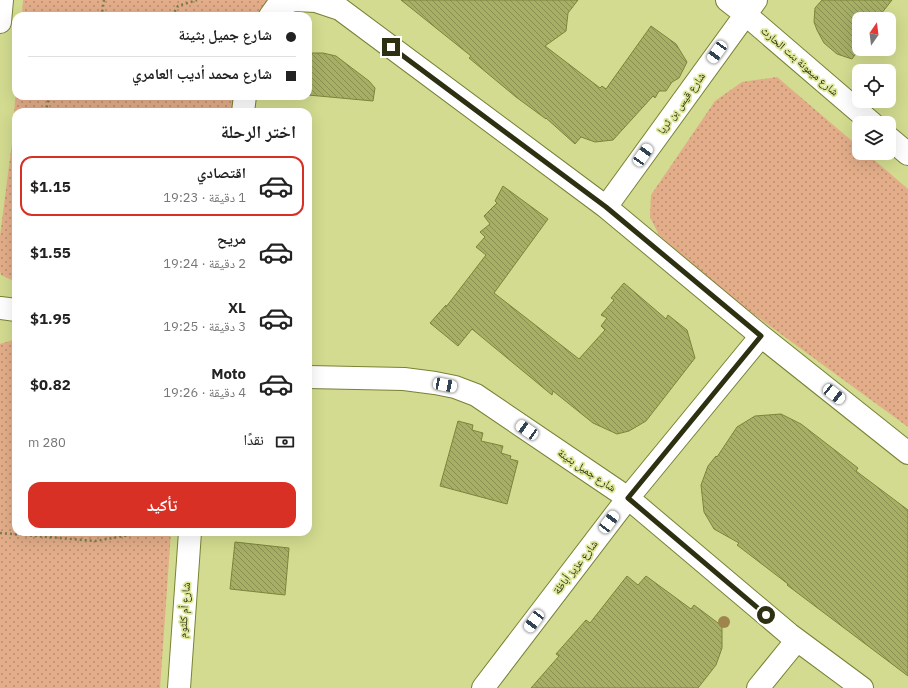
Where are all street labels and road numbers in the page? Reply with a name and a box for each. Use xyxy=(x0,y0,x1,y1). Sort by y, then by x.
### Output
street label: شارع ميمونة بنت الحارث xyxy=(758,23,842,99)
street label: شارع قيس بن ثريا xyxy=(654,69,708,137)
street label: شارع جميل بثينة xyxy=(555,445,619,495)
street label: شارع عزيز أباظة xyxy=(549,537,601,597)
street label: شارع أم كلثوم xyxy=(175,582,193,638)

